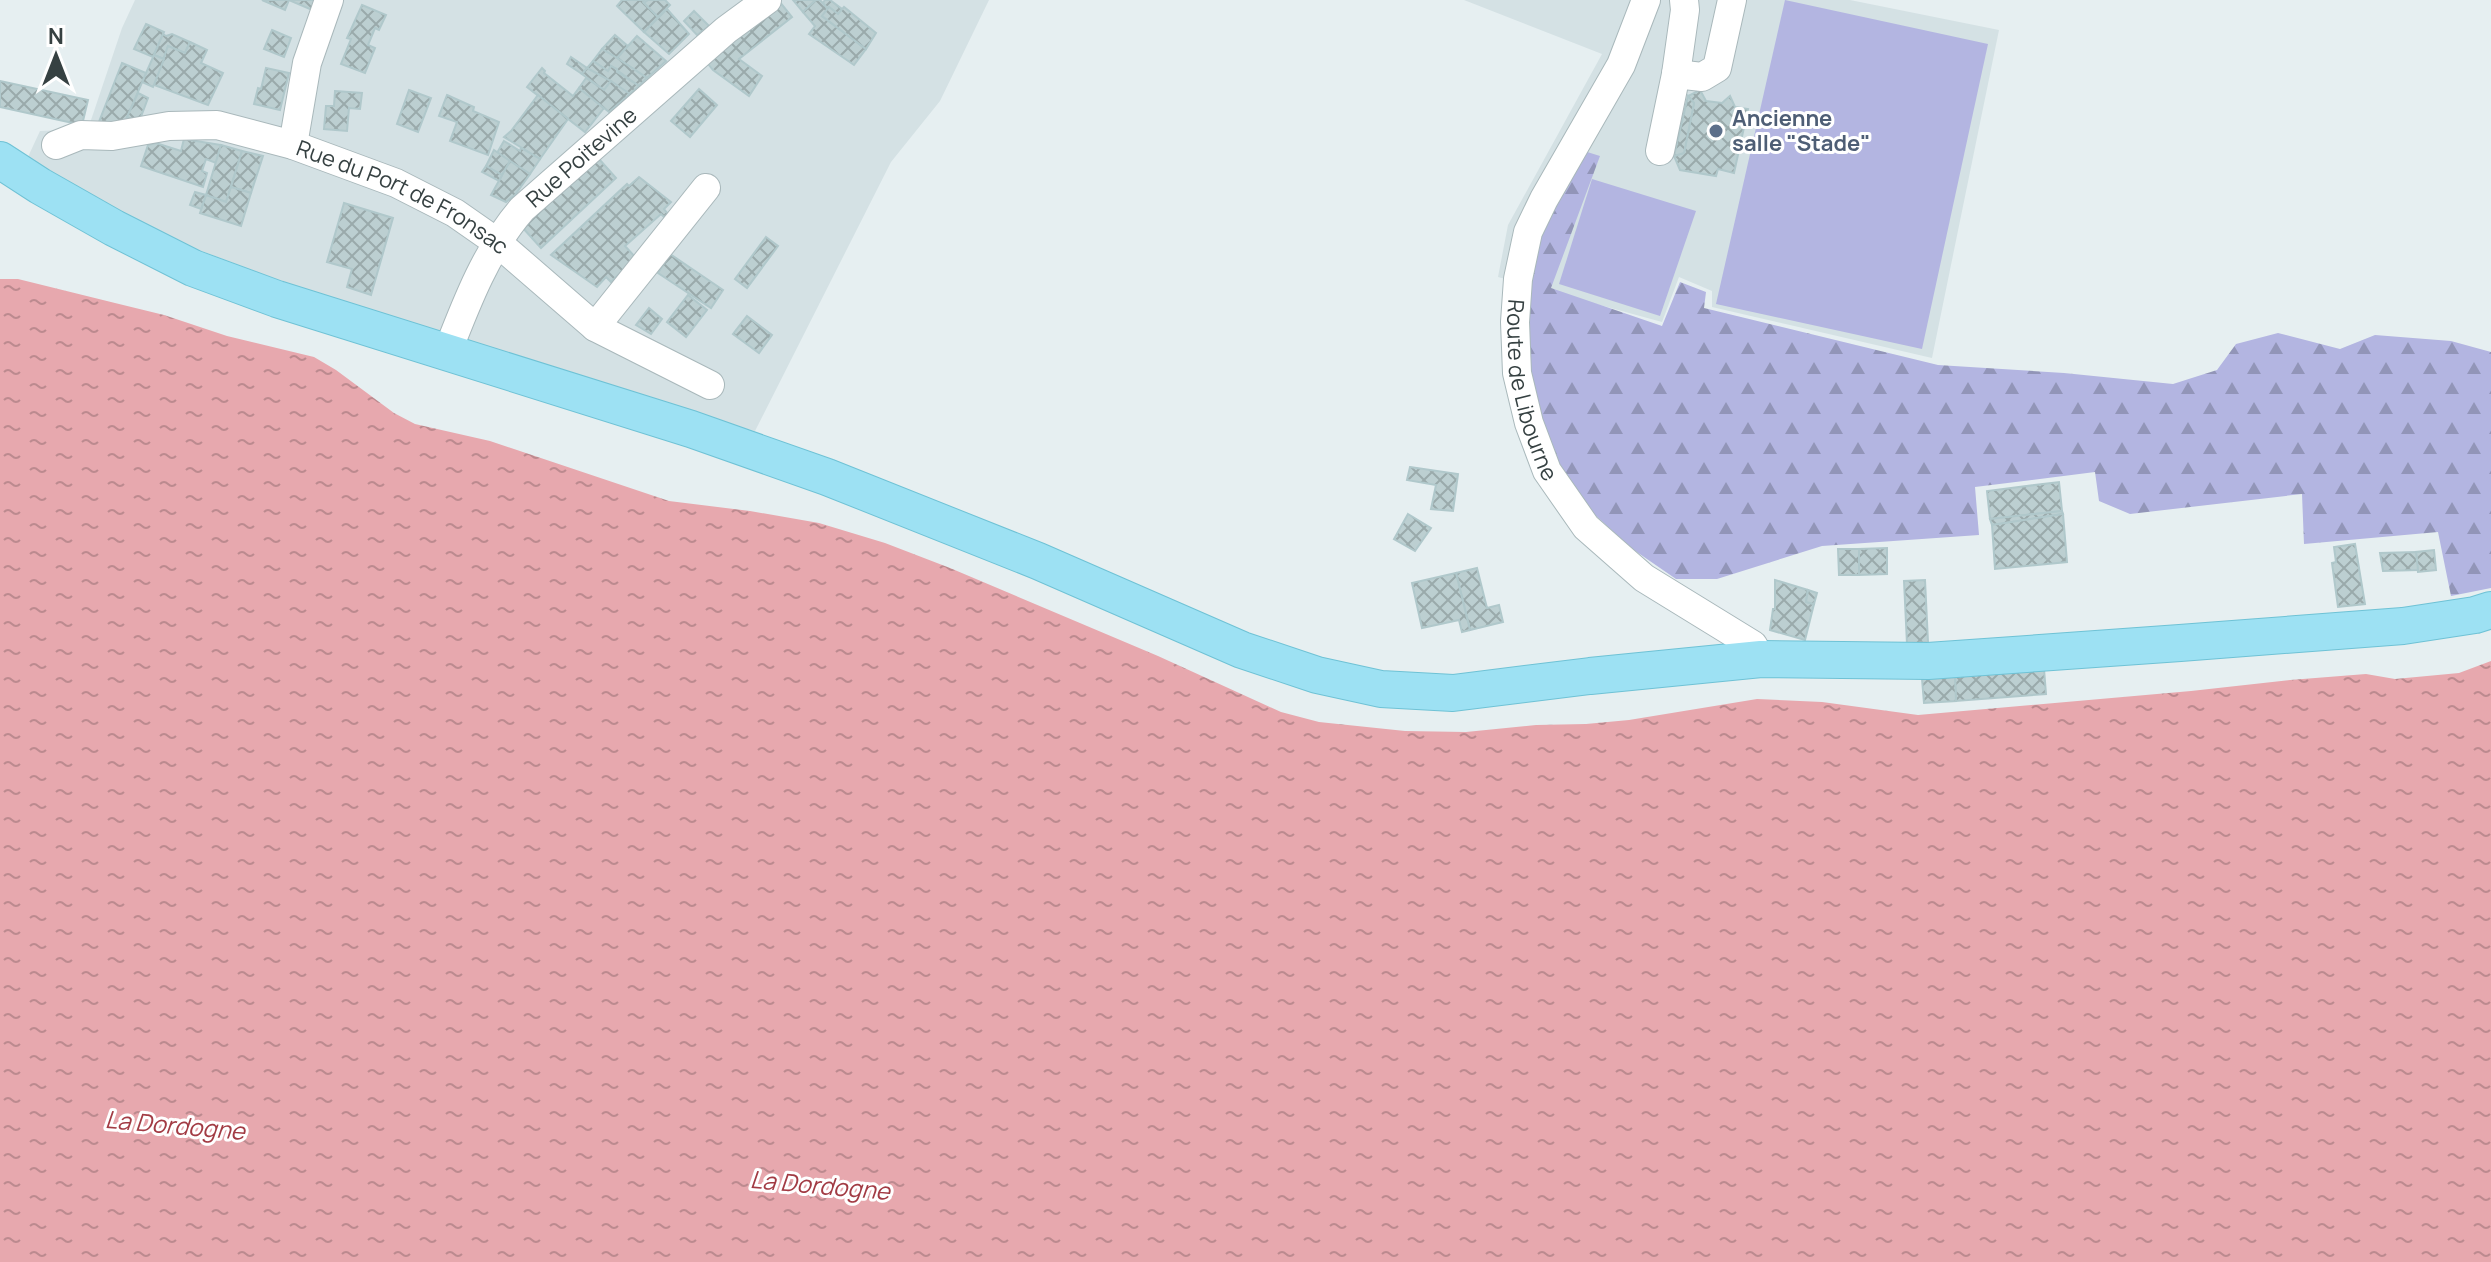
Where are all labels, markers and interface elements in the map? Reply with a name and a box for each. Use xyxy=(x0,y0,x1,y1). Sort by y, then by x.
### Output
north arrow xyxy=(16,16,96,96)
text: N xyxy=(48,21,64,51)
street label: Rue Poitevine xyxy=(519,100,643,214)
place label: Ancienne salle "Stade" xyxy=(1732,103,1871,158)
marker: Ancienne salle "Stade" xyxy=(1707,122,1725,140)
street label: Rue du Port de Fronsac xyxy=(292,133,515,261)
street label: Route de Libourne xyxy=(1500,298,1564,487)
water label: La Dordogne xyxy=(104,1102,248,1147)
water label: La Dordogne xyxy=(749,1162,893,1207)

